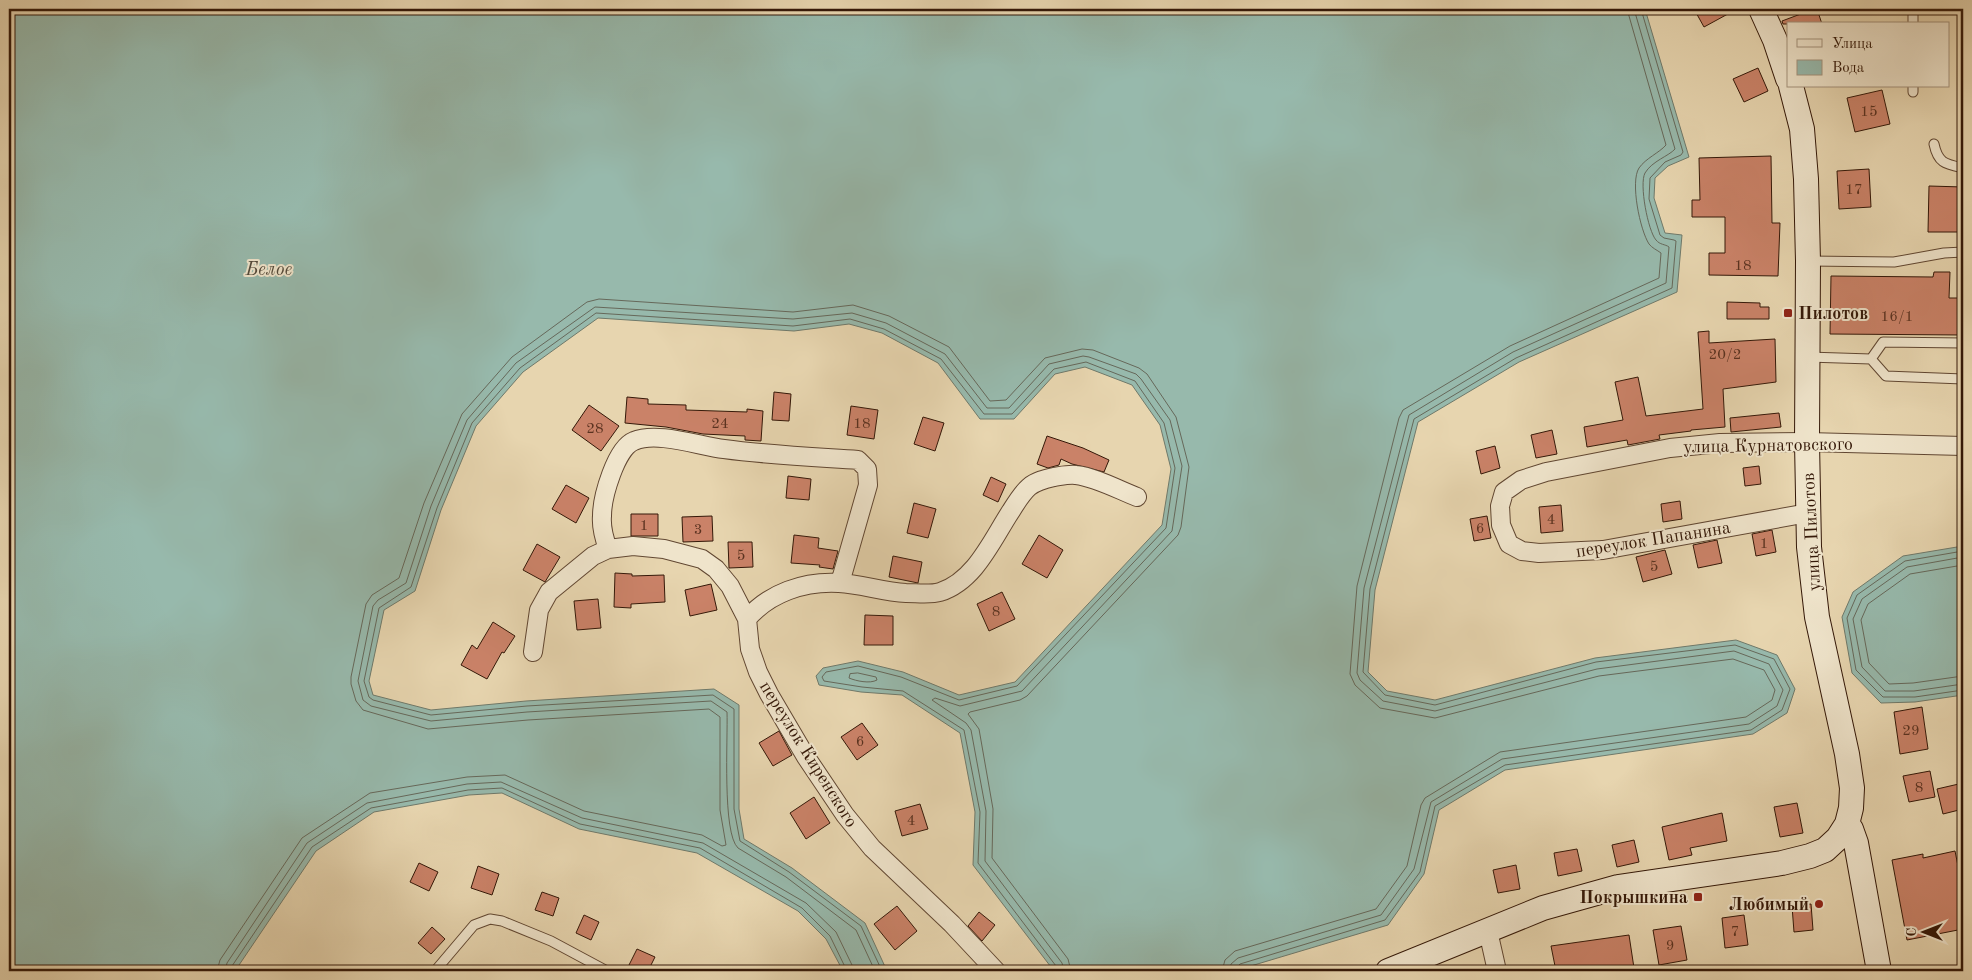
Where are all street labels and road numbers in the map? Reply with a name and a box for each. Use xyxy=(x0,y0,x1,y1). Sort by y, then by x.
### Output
street label: улица Курнатовского xyxy=(1683,436,1853,456)
street label: улица Пилотов xyxy=(1800,472,1824,592)
street label: переулок Папанина xyxy=(1574,519,1732,561)
street label: переулок Киренского xyxy=(756,678,860,831)

